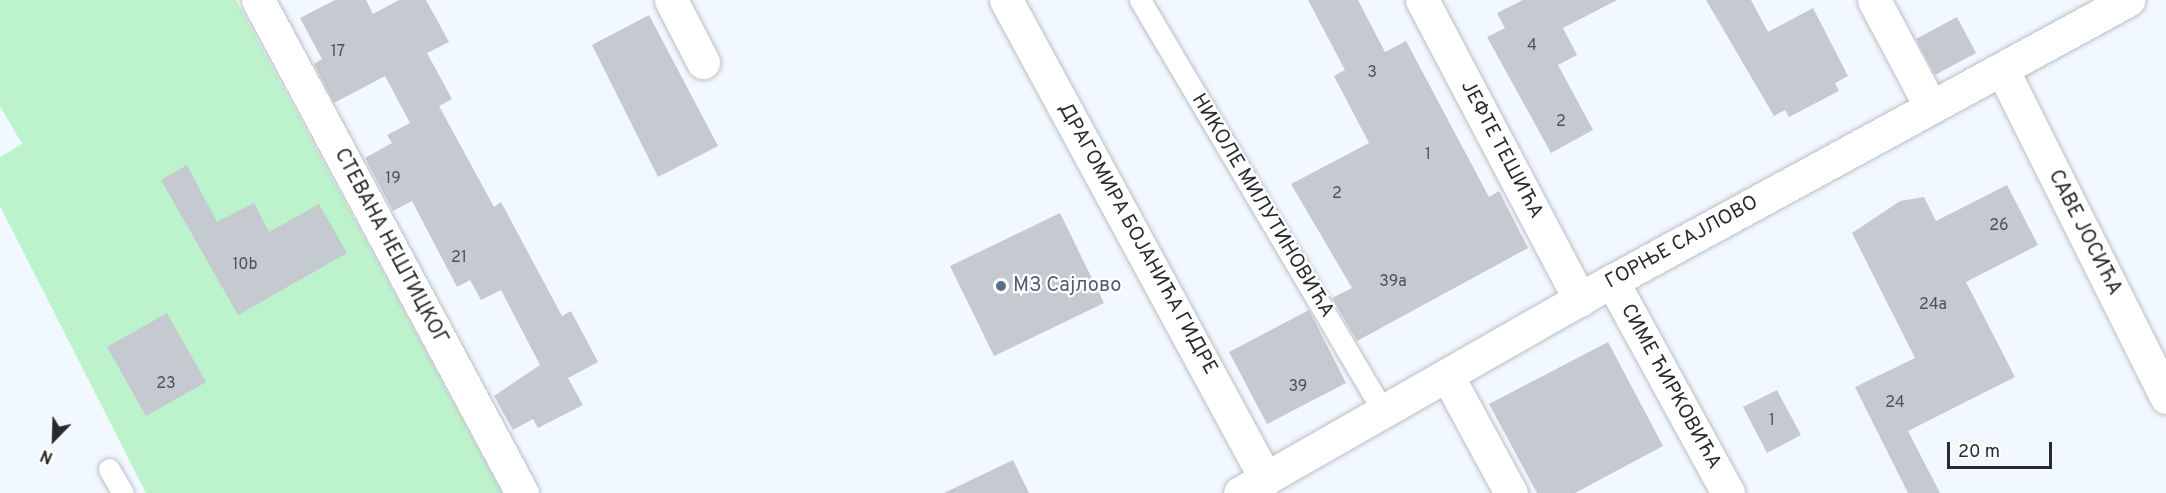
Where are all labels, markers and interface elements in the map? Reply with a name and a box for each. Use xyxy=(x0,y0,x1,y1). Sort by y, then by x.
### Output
house number: 4 xyxy=(1527,36,1537,56)
house number: 17 xyxy=(331,42,345,62)
house number: 3 xyxy=(1367,63,1377,83)
street label: ЈЕФТЕ ТЕШИЋА xyxy=(1454,77,1548,223)
street label: НИКОЛЕ МИЛУТИНОВИЋА xyxy=(1186,90,1338,322)
street label: ДРАГОМИРА БОЈАНИЋА ГИДРЕ xyxy=(1052,98,1222,380)
house number: 2 xyxy=(1556,112,1566,132)
street label: СТЕВАНА НЕШТИЦКОГ xyxy=(328,144,452,350)
house number: 1 xyxy=(1425,145,1431,165)
street label: САВЕ ЈОСИЋА xyxy=(2042,166,2126,300)
house number: 19 xyxy=(385,169,401,189)
house number: 2 xyxy=(1332,184,1342,204)
street label: ГОРЊЕ САЈЛОВО xyxy=(1601,191,1763,295)
house number: 26 xyxy=(1989,216,2009,236)
house number: 21 xyxy=(451,248,467,268)
house number: 10b xyxy=(232,255,258,275)
house number: 39a xyxy=(1379,272,1407,292)
place label: МЗ Сајлово xyxy=(1013,274,1121,298)
marker: МЗ Сајлово xyxy=(994,279,1008,293)
house number: 24a xyxy=(1919,295,1947,315)
street label: СИМЕ ЋИРКОВИЋА xyxy=(1614,300,1726,474)
house number: 23 xyxy=(156,374,176,394)
house number: 39 xyxy=(1289,377,1307,397)
house number: 24 xyxy=(1885,393,1905,413)
north arrow xyxy=(24,409,84,469)
house number: 1 xyxy=(1769,411,1775,431)
scale bar xyxy=(1950,430,2055,468)
text: 20 m xyxy=(1958,441,2000,464)
text: N xyxy=(38,444,56,467)

